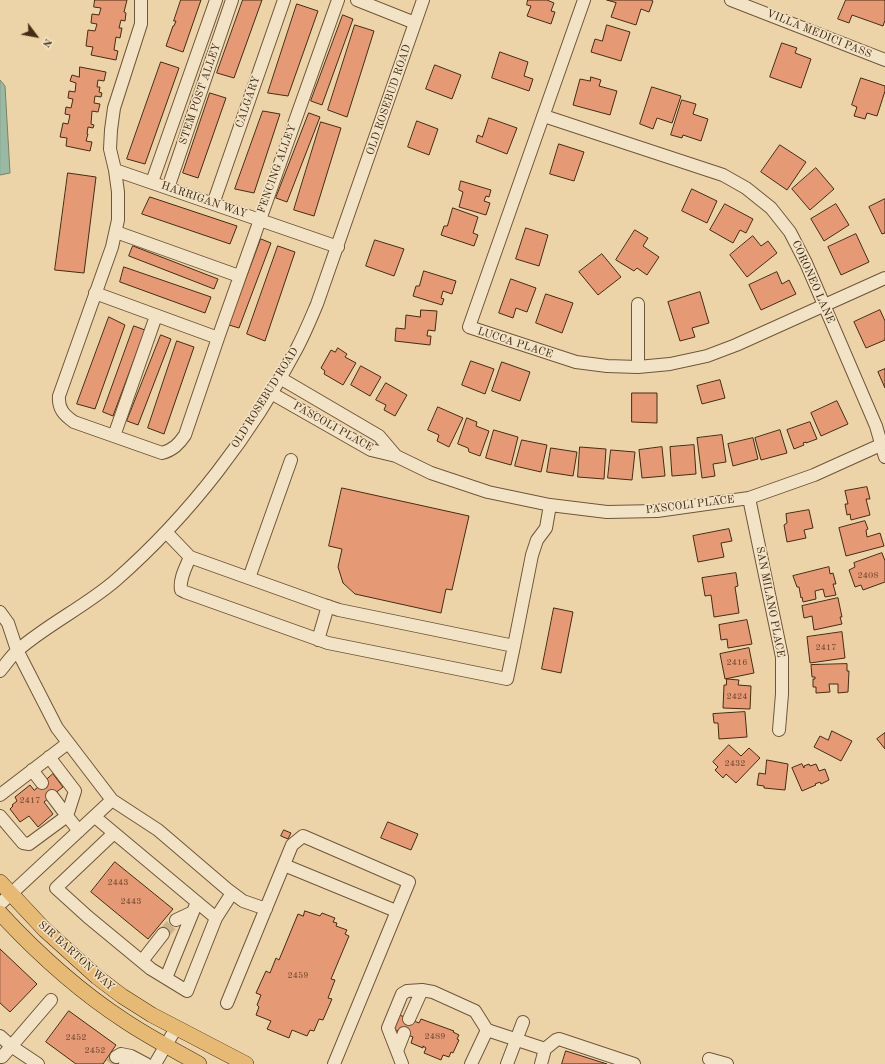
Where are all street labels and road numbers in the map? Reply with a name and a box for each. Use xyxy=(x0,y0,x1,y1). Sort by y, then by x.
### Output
street label: VILLA MEDICI PASS xyxy=(764,7,874,61)
street label: STEM POST ALLEY xyxy=(176,42,224,146)
street label: OLD ROSEBUD ROAD xyxy=(364,43,414,157)
street label: CALGARY xyxy=(233,74,263,130)
street label: FENCING ALLEY xyxy=(255,123,299,215)
street label: HARRIGAN WAY xyxy=(159,179,249,221)
street label: CORONEO LANE xyxy=(789,239,837,325)
street label: LUCCA PLACE xyxy=(476,325,554,361)
street label: OLD ROSEBUD ROAD xyxy=(229,345,301,451)
street label: PASCOLI PLACE xyxy=(291,400,375,454)
street label: PASCOLI PLACE xyxy=(645,493,735,517)
street label: SAN MILANO PLACE xyxy=(753,545,787,659)
street label: SIR BARTON WAY xyxy=(35,918,117,994)

